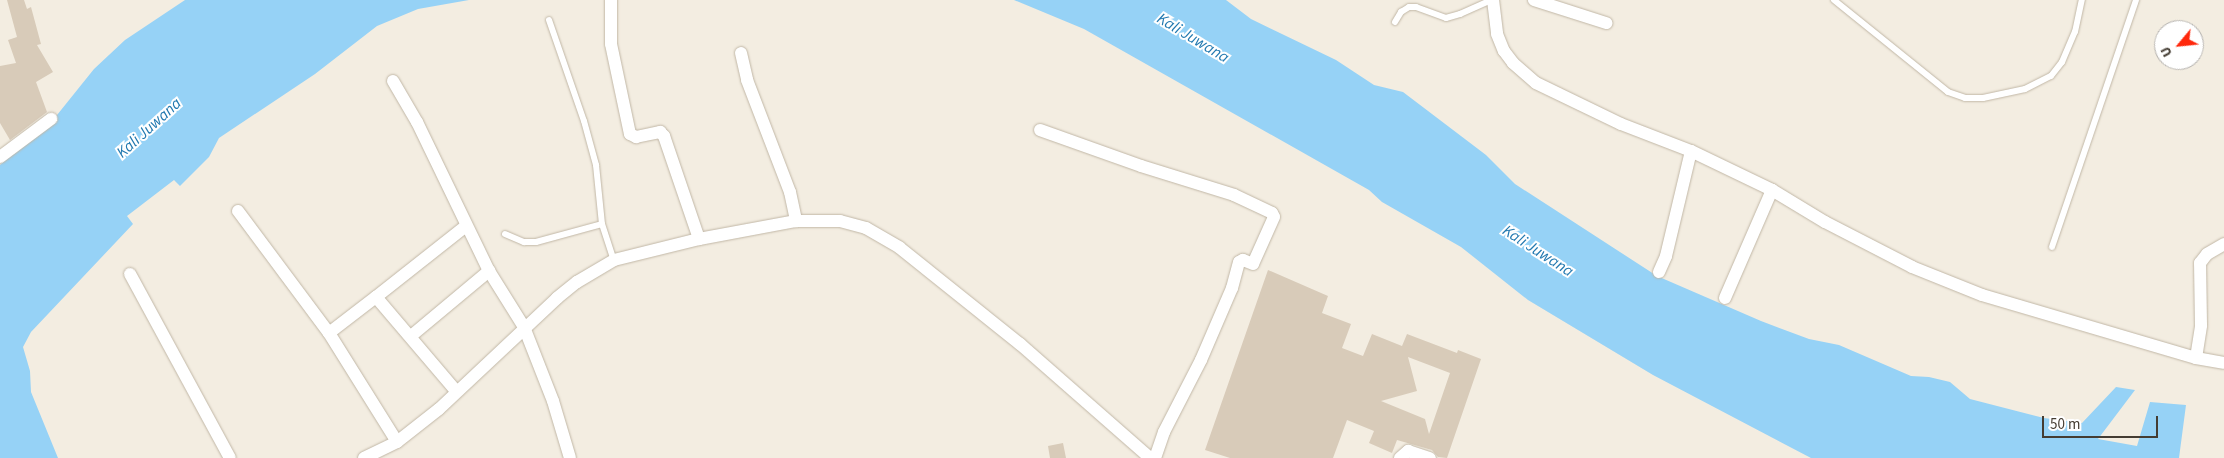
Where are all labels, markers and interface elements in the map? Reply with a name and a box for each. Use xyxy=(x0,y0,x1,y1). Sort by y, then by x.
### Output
water label: Kali Juwana xyxy=(1153,9,1233,67)
north arrow xyxy=(2154,20,2204,70)
text: U xyxy=(2156,43,2178,60)
water label: Kali Juwana xyxy=(113,94,185,162)
water label: Kali Juwana xyxy=(1499,221,1577,281)
scale bar xyxy=(2044,406,2160,438)
text: 50 m xyxy=(2050,414,2080,435)

